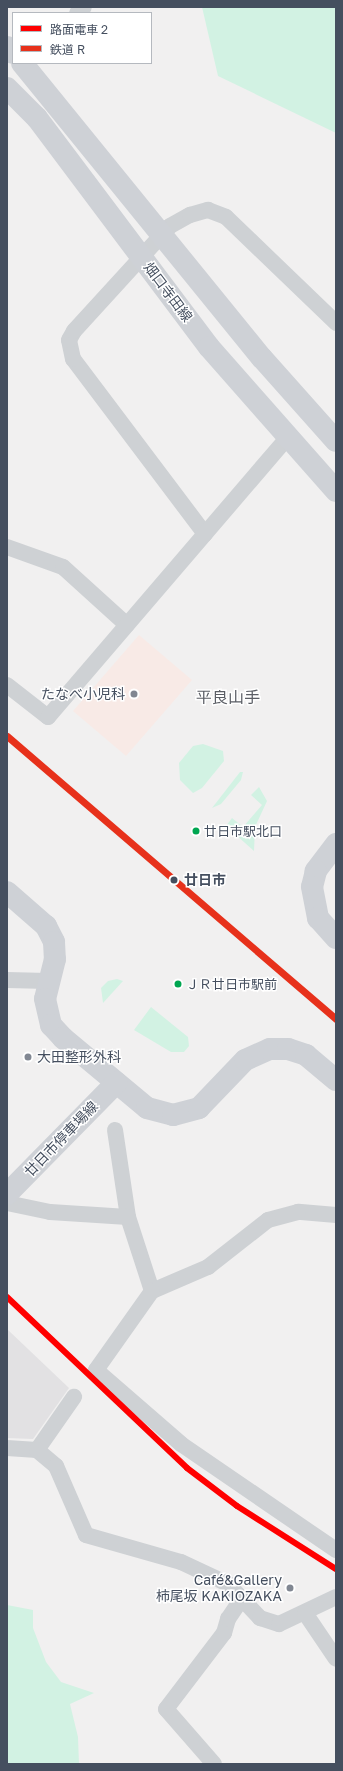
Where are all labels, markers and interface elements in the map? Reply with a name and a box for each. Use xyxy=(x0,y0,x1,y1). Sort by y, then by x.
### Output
legend xyxy=(12,12,152,64)
text: 路面電車 2 xyxy=(50,22,108,37)
text: 鉄道 R xyxy=(50,42,85,57)
street label: 畑口寺田線 xyxy=(140,259,196,325)
place label: たなべ小児科 xyxy=(41,686,125,702)
district label: 平良山手 xyxy=(196,687,260,707)
marker: たなべ小児科 xyxy=(128,688,140,700)
place label: 廿日市駅北口 xyxy=(204,823,282,839)
marker: 廿日市駅北口 xyxy=(191,826,201,836)
place label: 廿日市 xyxy=(184,872,226,888)
marker: 廿日市 xyxy=(167,873,181,887)
place label: ＪＲ廿日市駅前 xyxy=(186,976,277,992)
marker: ＪＲ廿日市駅前 xyxy=(173,979,183,989)
place label: 大田整形外科 xyxy=(37,1049,121,1065)
marker: 大田整形外科 xyxy=(22,1051,34,1063)
street label: 廿日市停車場線 xyxy=(21,1098,101,1180)
place label: Café&Gallery 柿尾坂 KAKIOZAKA xyxy=(156,1572,282,1604)
marker: Café&Gallery 柿尾坂 KAKIOZAKA xyxy=(285,1583,295,1593)

